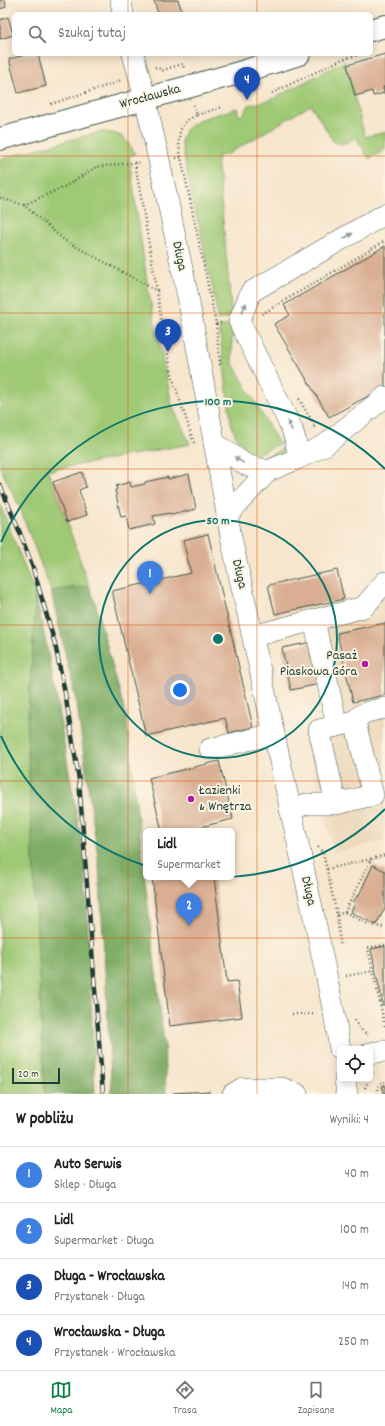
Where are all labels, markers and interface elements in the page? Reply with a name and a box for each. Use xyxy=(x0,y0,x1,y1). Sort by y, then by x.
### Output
search box xyxy=(12,12,373,56)
icon: search xyxy=(26,23,48,45)
text: Szukaj tutaj xyxy=(58,23,126,45)
pin: 4 xyxy=(234,67,260,100)
street label: Wrocławska xyxy=(117,79,183,115)
one-way arrow xyxy=(342,232,354,239)
street label: Długa xyxy=(166,239,192,273)
one-way arrow xyxy=(242,302,248,314)
pin: 3 xyxy=(155,319,181,352)
text: 100 m xyxy=(205,394,231,411)
one-way arrow xyxy=(287,420,293,431)
one-way arrow xyxy=(234,456,245,464)
text: 50 m xyxy=(206,513,230,530)
street label: Długa xyxy=(226,557,252,591)
pin: 1 xyxy=(137,561,163,594)
centre of rings xyxy=(211,632,225,646)
place label: Pasaż Piaskowa Góra xyxy=(280,646,358,682)
marker: Pasaż Piaskowa Góra xyxy=(360,659,370,669)
your location xyxy=(170,680,190,700)
place label: Łazienki & Wnętrza xyxy=(198,781,252,817)
marker: Łazienki & Wnętrza xyxy=(186,794,196,804)
popup xyxy=(143,828,235,880)
text: Lidl xyxy=(157,834,177,856)
text: Supermarket xyxy=(157,856,221,875)
street label: Długa xyxy=(295,874,321,908)
pin: 2 xyxy=(176,893,202,926)
map controls xyxy=(337,1046,373,1082)
button: locate xyxy=(337,1046,373,1082)
scale bar xyxy=(12,1066,60,1085)
text: 20 m xyxy=(18,1067,39,1083)
text: W pobliżu xyxy=(16,1108,73,1132)
text: Wyniki: 4 xyxy=(330,1111,369,1130)
text: Auto Serwis xyxy=(54,1154,122,1176)
text: 1 xyxy=(28,1165,30,1184)
text: 40 m xyxy=(345,1165,369,1184)
text: Sklep · Długa xyxy=(54,1176,116,1195)
text: Lidl xyxy=(54,1210,74,1232)
text: 2 xyxy=(26,1221,32,1240)
text: 100 m xyxy=(340,1221,369,1240)
text: Supermarket · Długa xyxy=(54,1232,154,1251)
text: Długa - Wrocławska xyxy=(54,1266,164,1288)
text: 3 xyxy=(26,1277,32,1296)
text: 140 m xyxy=(342,1277,369,1296)
text: Przystanek · Długa xyxy=(54,1288,145,1307)
text: Wrocławska - Długa xyxy=(54,1322,164,1344)
text: 4 xyxy=(26,1333,32,1352)
text: 250 m xyxy=(338,1333,369,1352)
text: Przystanek · Wrocławska xyxy=(54,1344,175,1363)
tab: Mapa xyxy=(50,1379,72,1419)
tab: Trasa xyxy=(173,1379,197,1419)
tab: Zapisane xyxy=(298,1379,335,1419)

